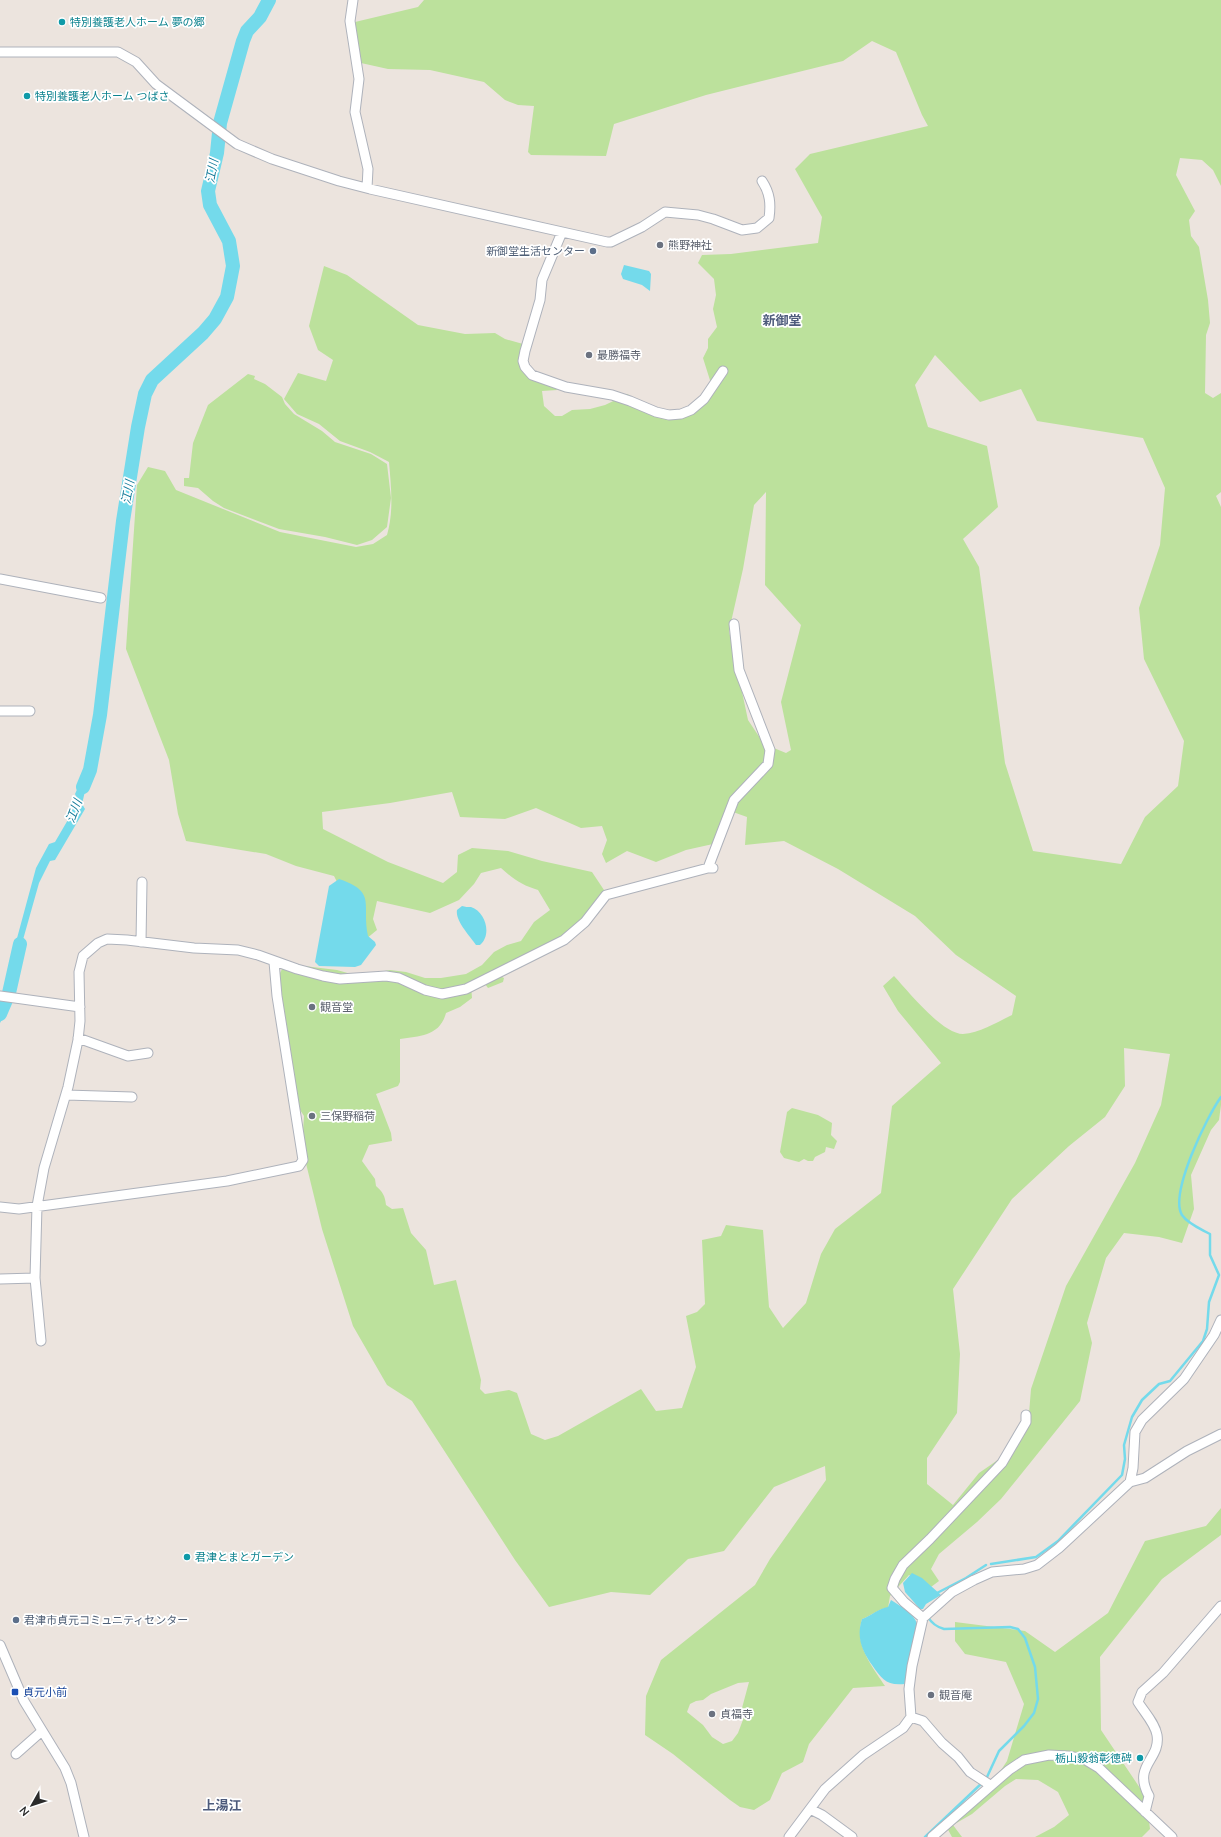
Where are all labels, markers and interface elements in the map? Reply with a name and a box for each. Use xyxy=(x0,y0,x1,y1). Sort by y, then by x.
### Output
place label: 特別養護老人ホーム 夢の郷 xyxy=(70,15,205,30)
marker: 特別養護老人ホーム 夢の郷 xyxy=(57,17,67,27)
place label: 特別養護老人ホーム つばさ xyxy=(35,89,170,104)
marker: 特別養護老人ホーム つばさ xyxy=(22,91,32,101)
water label: 江川 xyxy=(202,156,222,184)
place label: 熊野神社 xyxy=(668,238,712,253)
marker: 熊野神社 xyxy=(655,240,665,250)
place label: 新御堂生活センター xyxy=(486,244,585,259)
marker: 新御堂生活センター xyxy=(588,246,598,256)
district label: 新御堂 xyxy=(762,312,802,330)
place label: 最勝福寺 xyxy=(597,348,641,363)
marker: 最勝福寺 xyxy=(584,350,594,360)
water label: 江川 xyxy=(118,477,138,505)
water label: 江川 xyxy=(62,795,86,825)
place label: 観音堂 xyxy=(320,1000,353,1015)
marker: 観音堂 xyxy=(307,1002,317,1012)
place label: 三保野稲荷 xyxy=(320,1109,375,1124)
marker: 三保野稲荷 xyxy=(307,1111,317,1121)
place label: 君津とまとガーデン xyxy=(195,1550,294,1565)
marker: 君津とまとガーデン xyxy=(182,1552,192,1562)
place label: 君津市貞元コミュニティセンター xyxy=(24,1613,188,1628)
marker: 君津市貞元コミュニティセンター xyxy=(11,1615,21,1625)
place label: 貞元小前 xyxy=(23,1685,67,1700)
marker: 貞元小前 xyxy=(10,1687,20,1697)
place label: 観音庵 xyxy=(939,1688,972,1703)
marker: 観音庵 xyxy=(926,1690,936,1700)
place label: 貞福寺 xyxy=(720,1707,753,1722)
marker: 貞福寺 xyxy=(707,1709,717,1719)
place label: 栃山毅翁彰徳碑 xyxy=(1055,1751,1132,1766)
marker: 栃山毅翁彰徳碑 xyxy=(1135,1753,1145,1763)
north arrow xyxy=(12,1785,52,1825)
district label: 上湯江 xyxy=(202,1797,242,1815)
text: N xyxy=(16,1803,33,1819)

